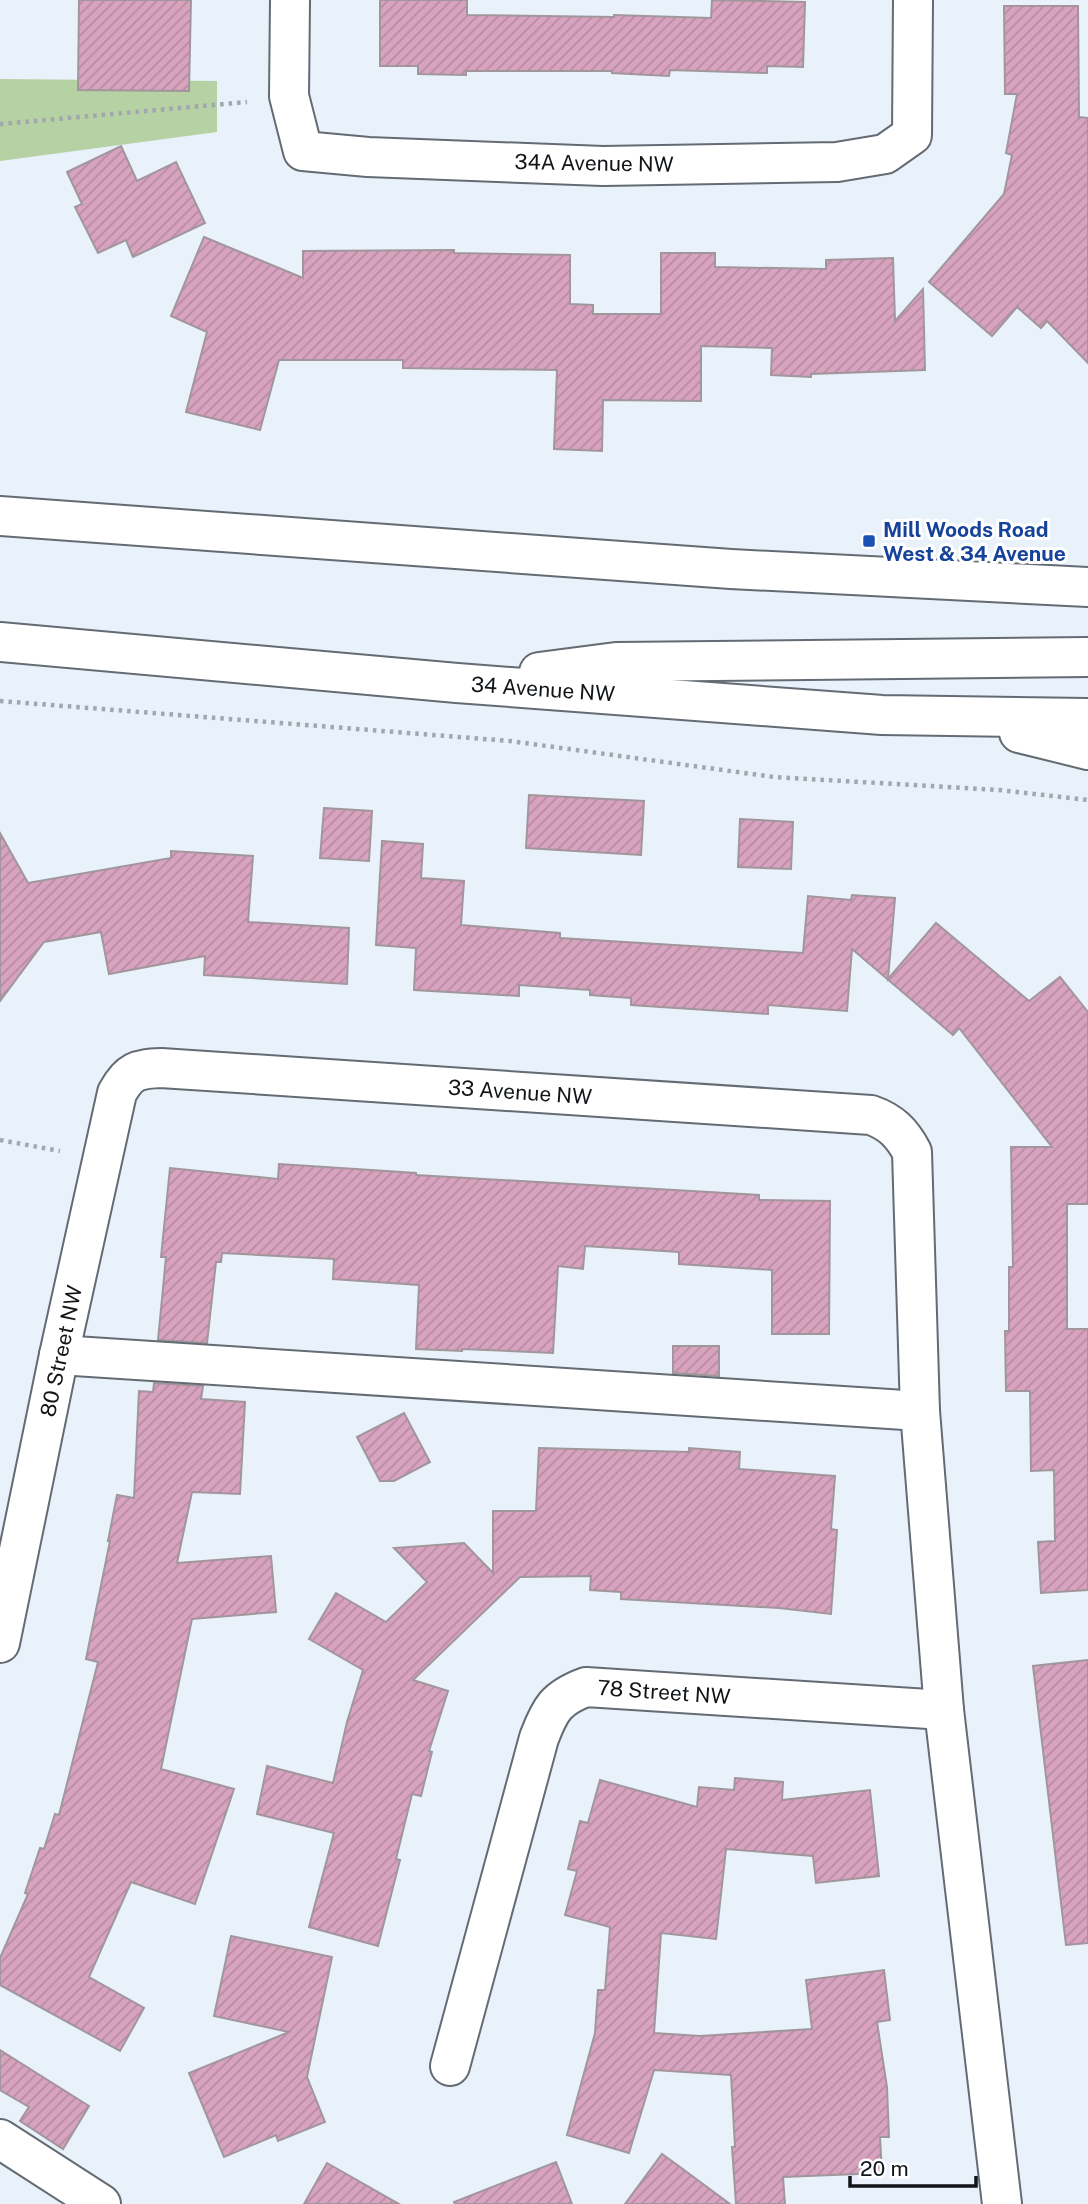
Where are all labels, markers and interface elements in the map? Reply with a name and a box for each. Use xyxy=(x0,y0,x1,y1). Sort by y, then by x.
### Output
street label: 34A Avenue NW xyxy=(514,149,674,177)
place label: Mill Woods Road West & 34 Avenue xyxy=(883,517,1066,566)
marker: Mill Woods Road West & 34 Avenue xyxy=(861,533,877,549)
street label: 34 Avenue NW xyxy=(470,671,616,707)
street label: 33 Avenue NW xyxy=(447,1074,593,1110)
street label: 80 Street NW xyxy=(35,1283,87,1419)
street label: 78 Street NW xyxy=(597,1675,731,1709)
scale bar xyxy=(850,2144,976,2188)
text: 20 m xyxy=(860,2156,909,2181)

